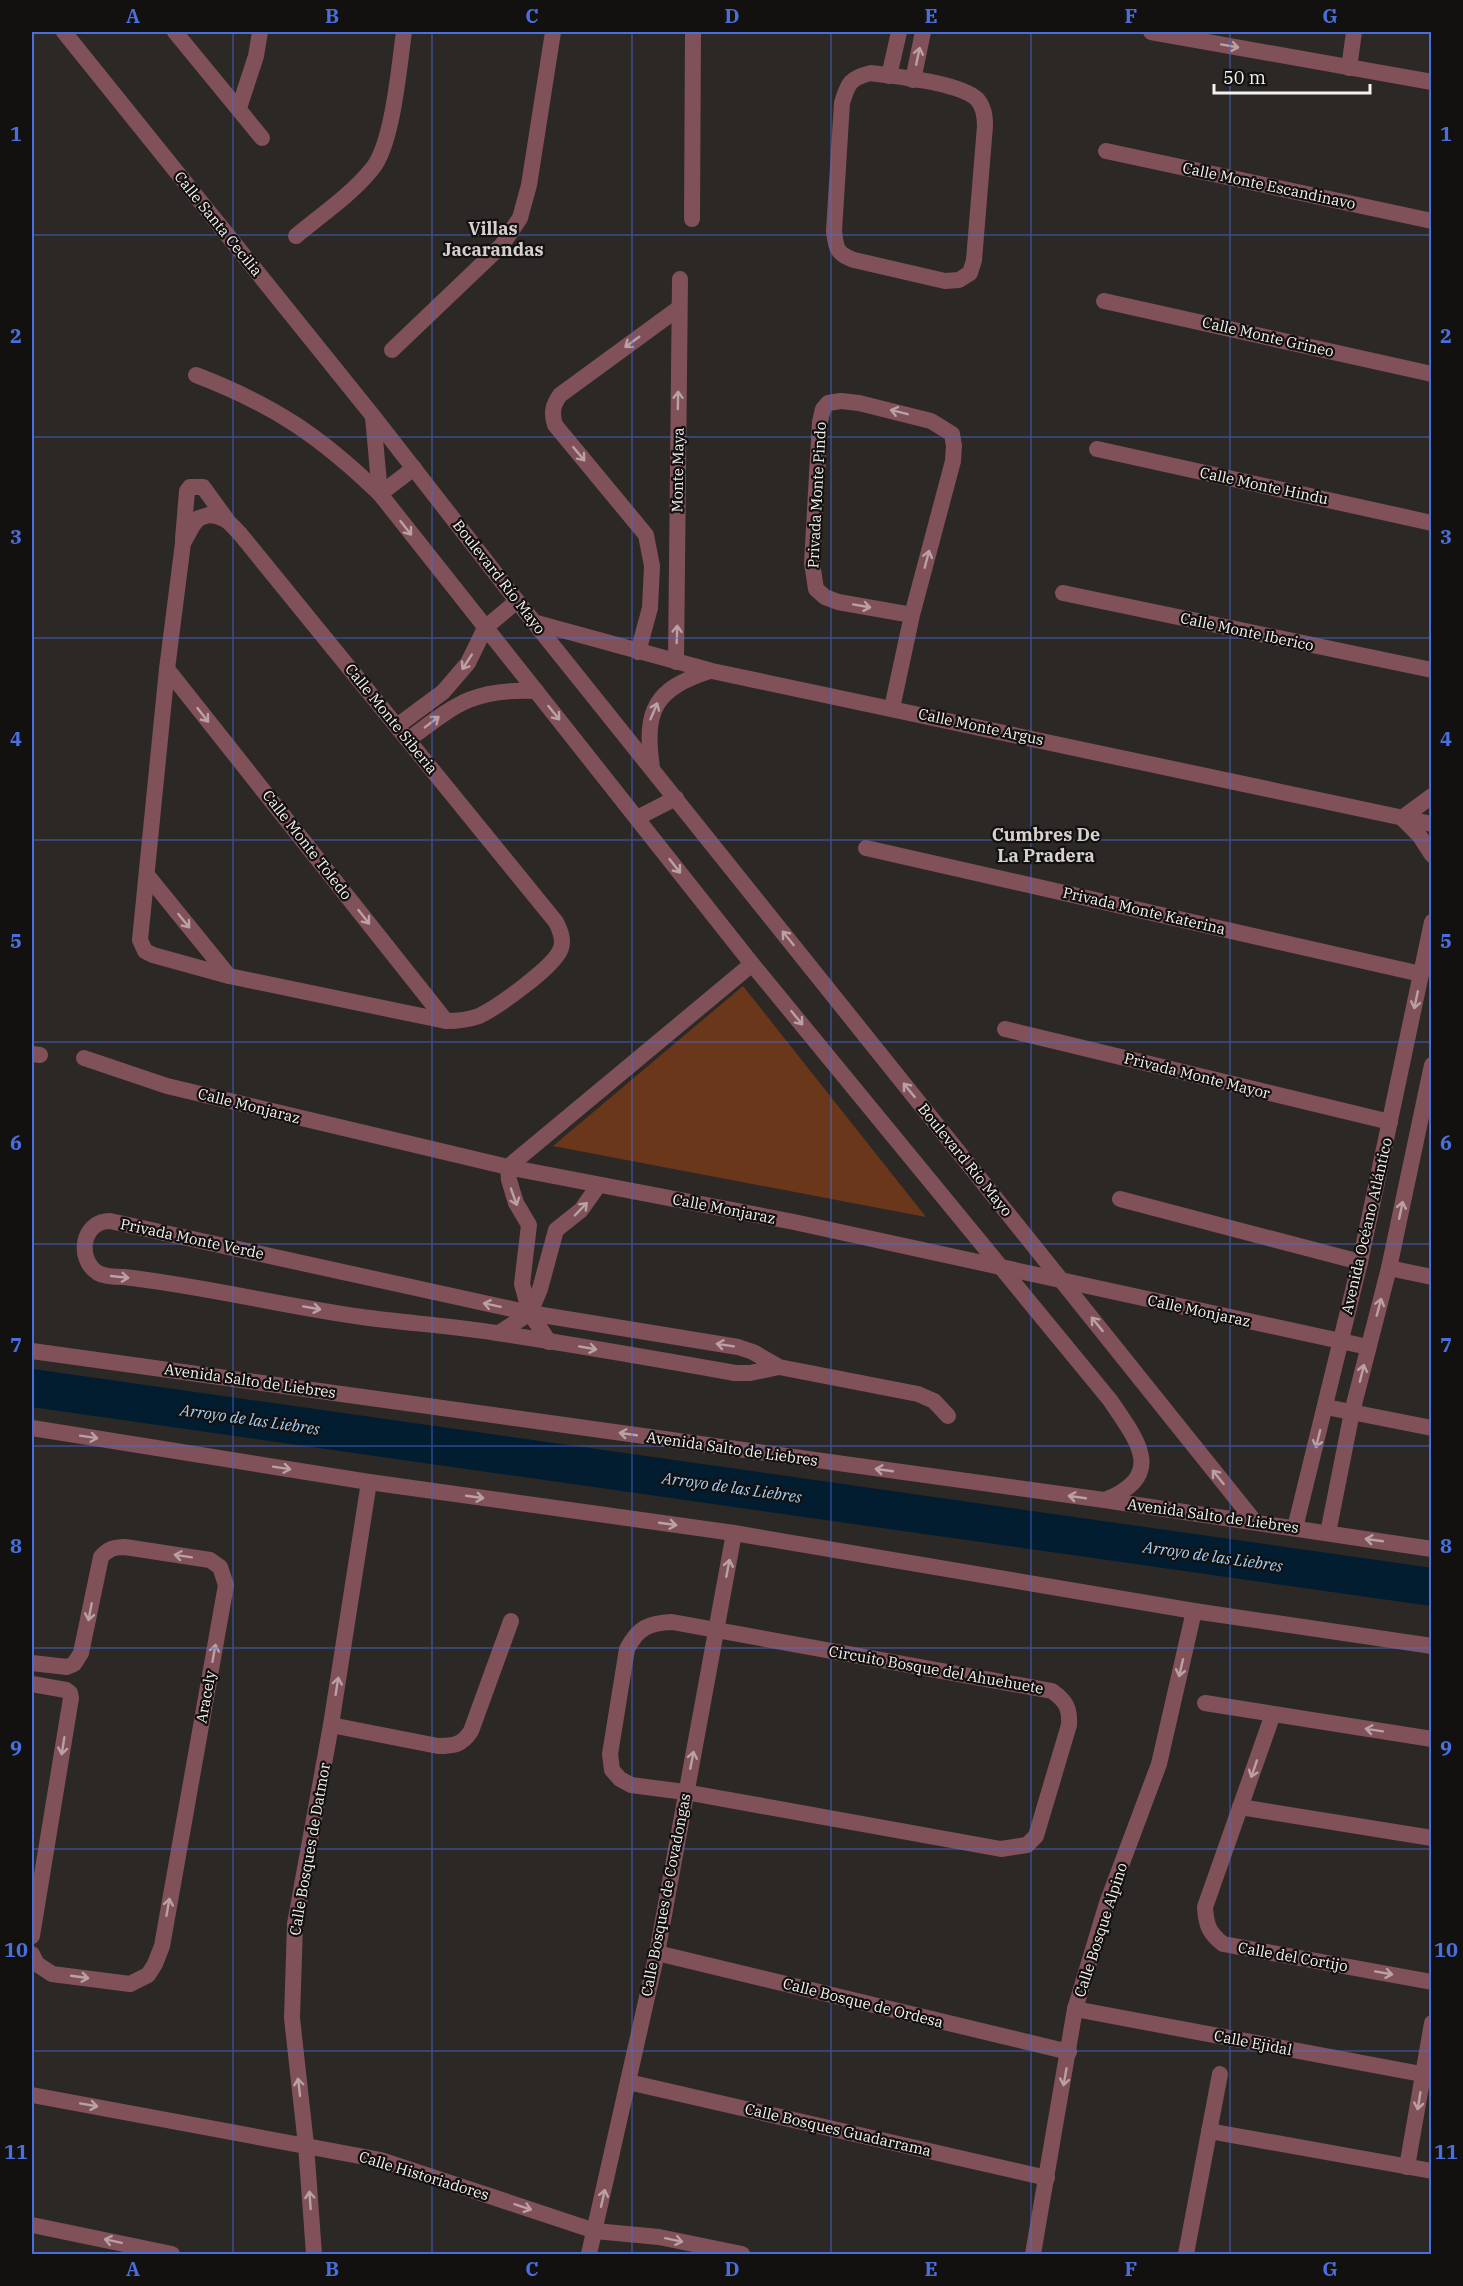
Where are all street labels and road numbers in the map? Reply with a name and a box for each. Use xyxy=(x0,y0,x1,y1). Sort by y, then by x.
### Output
street label: Calle Monte Escandinavo xyxy=(1181,158,1357,213)
street label: Calle Santa Cecilia xyxy=(170,167,266,280)
street label: Calle Monte Grineo xyxy=(1200,312,1336,361)
street label: Privada Monte Pindo xyxy=(803,421,830,569)
street label: Monte Maya xyxy=(667,427,688,513)
street label: Calle Monte Hindu xyxy=(1198,463,1330,508)
street label: Boulevard Río Mayo xyxy=(449,516,550,638)
street label: Calle Monte Iberico xyxy=(1179,608,1316,655)
street label: Calle Monte Siberia xyxy=(341,660,442,778)
street label: Calle Monte Argus xyxy=(917,704,1046,749)
street label: Calle Monte Toledo xyxy=(259,786,356,903)
street label: Privada Monte Katerina xyxy=(1061,883,1227,938)
street label: Privada Monte Mayor xyxy=(1122,1048,1272,1103)
street label: Calle Monjaraz xyxy=(196,1084,302,1127)
street label: Boulevard Río Mayo xyxy=(914,1099,1017,1220)
street label: Avenida Océano Atlántico xyxy=(1337,1136,1396,1316)
street label: Calle Monjaraz xyxy=(671,1189,777,1228)
street label: Privada Monte Verde xyxy=(119,1214,266,1263)
street label: Calle Monjaraz xyxy=(1146,1290,1252,1331)
street label: Avenida Salto de Liebres xyxy=(163,1359,337,1402)
street label: Avenida Salto de Liebres xyxy=(645,1427,819,1470)
street label: Avenida Salto de Liebres xyxy=(1126,1494,1300,1537)
street label: Circuito Bosque del Ahuehuete xyxy=(827,1641,1045,1698)
street label: Aracely xyxy=(192,1669,219,1725)
street label: Calle Bosques de Datmor xyxy=(285,1761,334,1937)
street label: Calle Bosques de Covadongas xyxy=(636,1792,695,1998)
street label: Calle Bosque Alpino xyxy=(1070,1860,1131,2000)
street label: Calle del Cortijo xyxy=(1237,1937,1350,1976)
street label: Calle Bosque de Ordesa xyxy=(781,1973,945,2032)
street label: Calle Ejidal xyxy=(1213,2026,1294,2059)
street label: Calle Bosques Guadarrama xyxy=(743,2099,933,2160)
street label: Calle Historiadores xyxy=(357,2147,491,2204)

